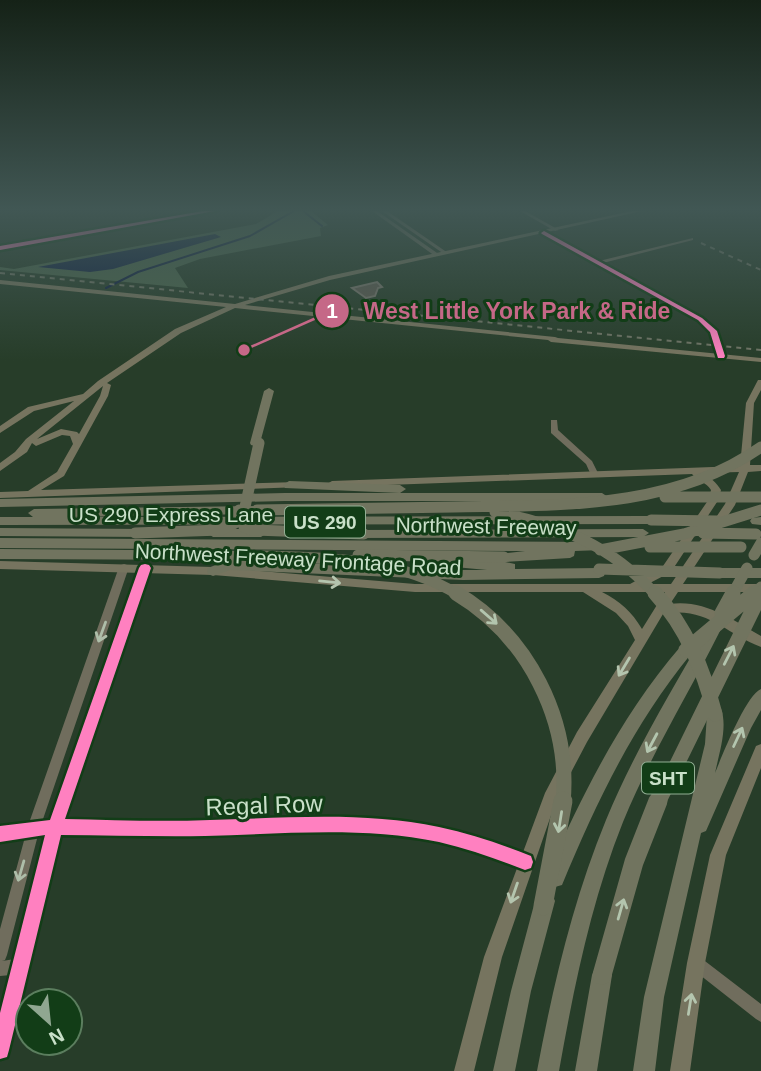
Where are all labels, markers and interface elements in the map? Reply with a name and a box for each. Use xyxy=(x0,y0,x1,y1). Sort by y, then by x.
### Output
callout: West Little York Park & Ride xyxy=(314,289,684,333)
text: West Little York Park & Ride xyxy=(364,298,670,324)
text: 1 xyxy=(326,299,338,322)
street label: US 290 Express Lane xyxy=(69,503,273,526)
road number: US 290 xyxy=(285,506,365,538)
street label: Northwest Freeway xyxy=(395,513,577,539)
street label: Northwest Freeway Frontage Road xyxy=(134,539,462,579)
one-way arrow xyxy=(318,576,341,589)
one-way arrow xyxy=(479,609,497,625)
one-way arrow xyxy=(95,621,108,643)
one-way arrow xyxy=(722,645,736,666)
one-way arrow xyxy=(617,657,631,677)
one-way arrow xyxy=(732,727,745,748)
one-way arrow xyxy=(644,732,658,752)
road number: SHT xyxy=(642,762,694,793)
street label: Regal Row xyxy=(205,789,324,821)
one-way arrow xyxy=(553,810,566,833)
one-way arrow xyxy=(14,859,27,881)
one-way arrow xyxy=(507,882,520,904)
one-way arrow xyxy=(615,898,628,920)
north arrow xyxy=(14,987,84,1057)
one-way arrow xyxy=(684,993,697,1015)
text: N xyxy=(46,1024,67,1049)

